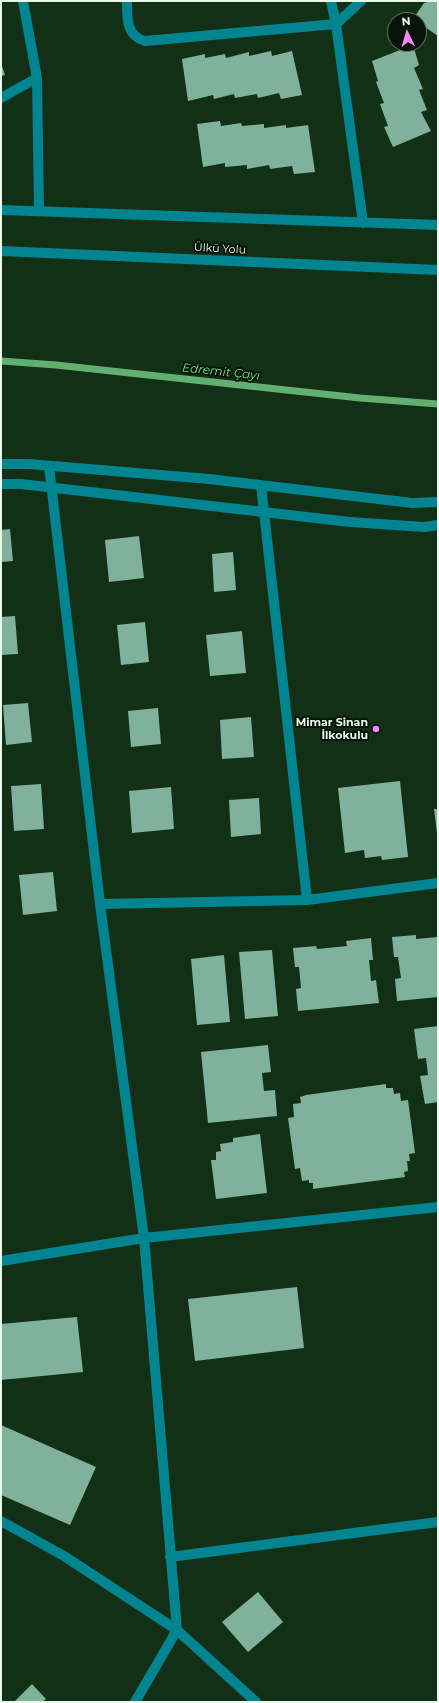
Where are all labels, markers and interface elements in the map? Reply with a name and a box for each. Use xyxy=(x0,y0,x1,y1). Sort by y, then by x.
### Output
north arrow xyxy=(387,12,427,52)
text: N xyxy=(401,14,411,28)
street label: Ülkü Yolu xyxy=(194,241,246,257)
water label: Edremit Çayı xyxy=(181,361,261,383)
place label: Mimar Sinan İlkokulu xyxy=(296,716,368,742)
marker: Mimar Sinan İlkokulu xyxy=(371,724,381,734)

